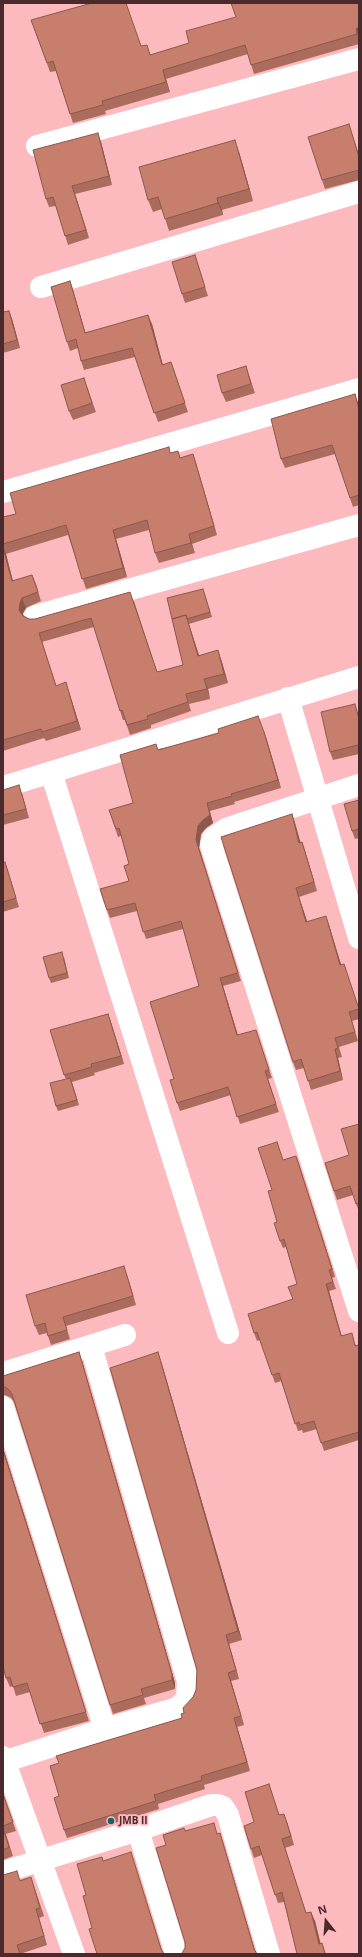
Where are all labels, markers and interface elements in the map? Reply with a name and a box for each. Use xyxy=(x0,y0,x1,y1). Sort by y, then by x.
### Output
place label: JMB II xyxy=(119,1815,148,1827)
marker: JMB II xyxy=(106,1816,116,1826)
north arrow xyxy=(306,1901,346,1941)
text: N xyxy=(316,1901,329,1918)

